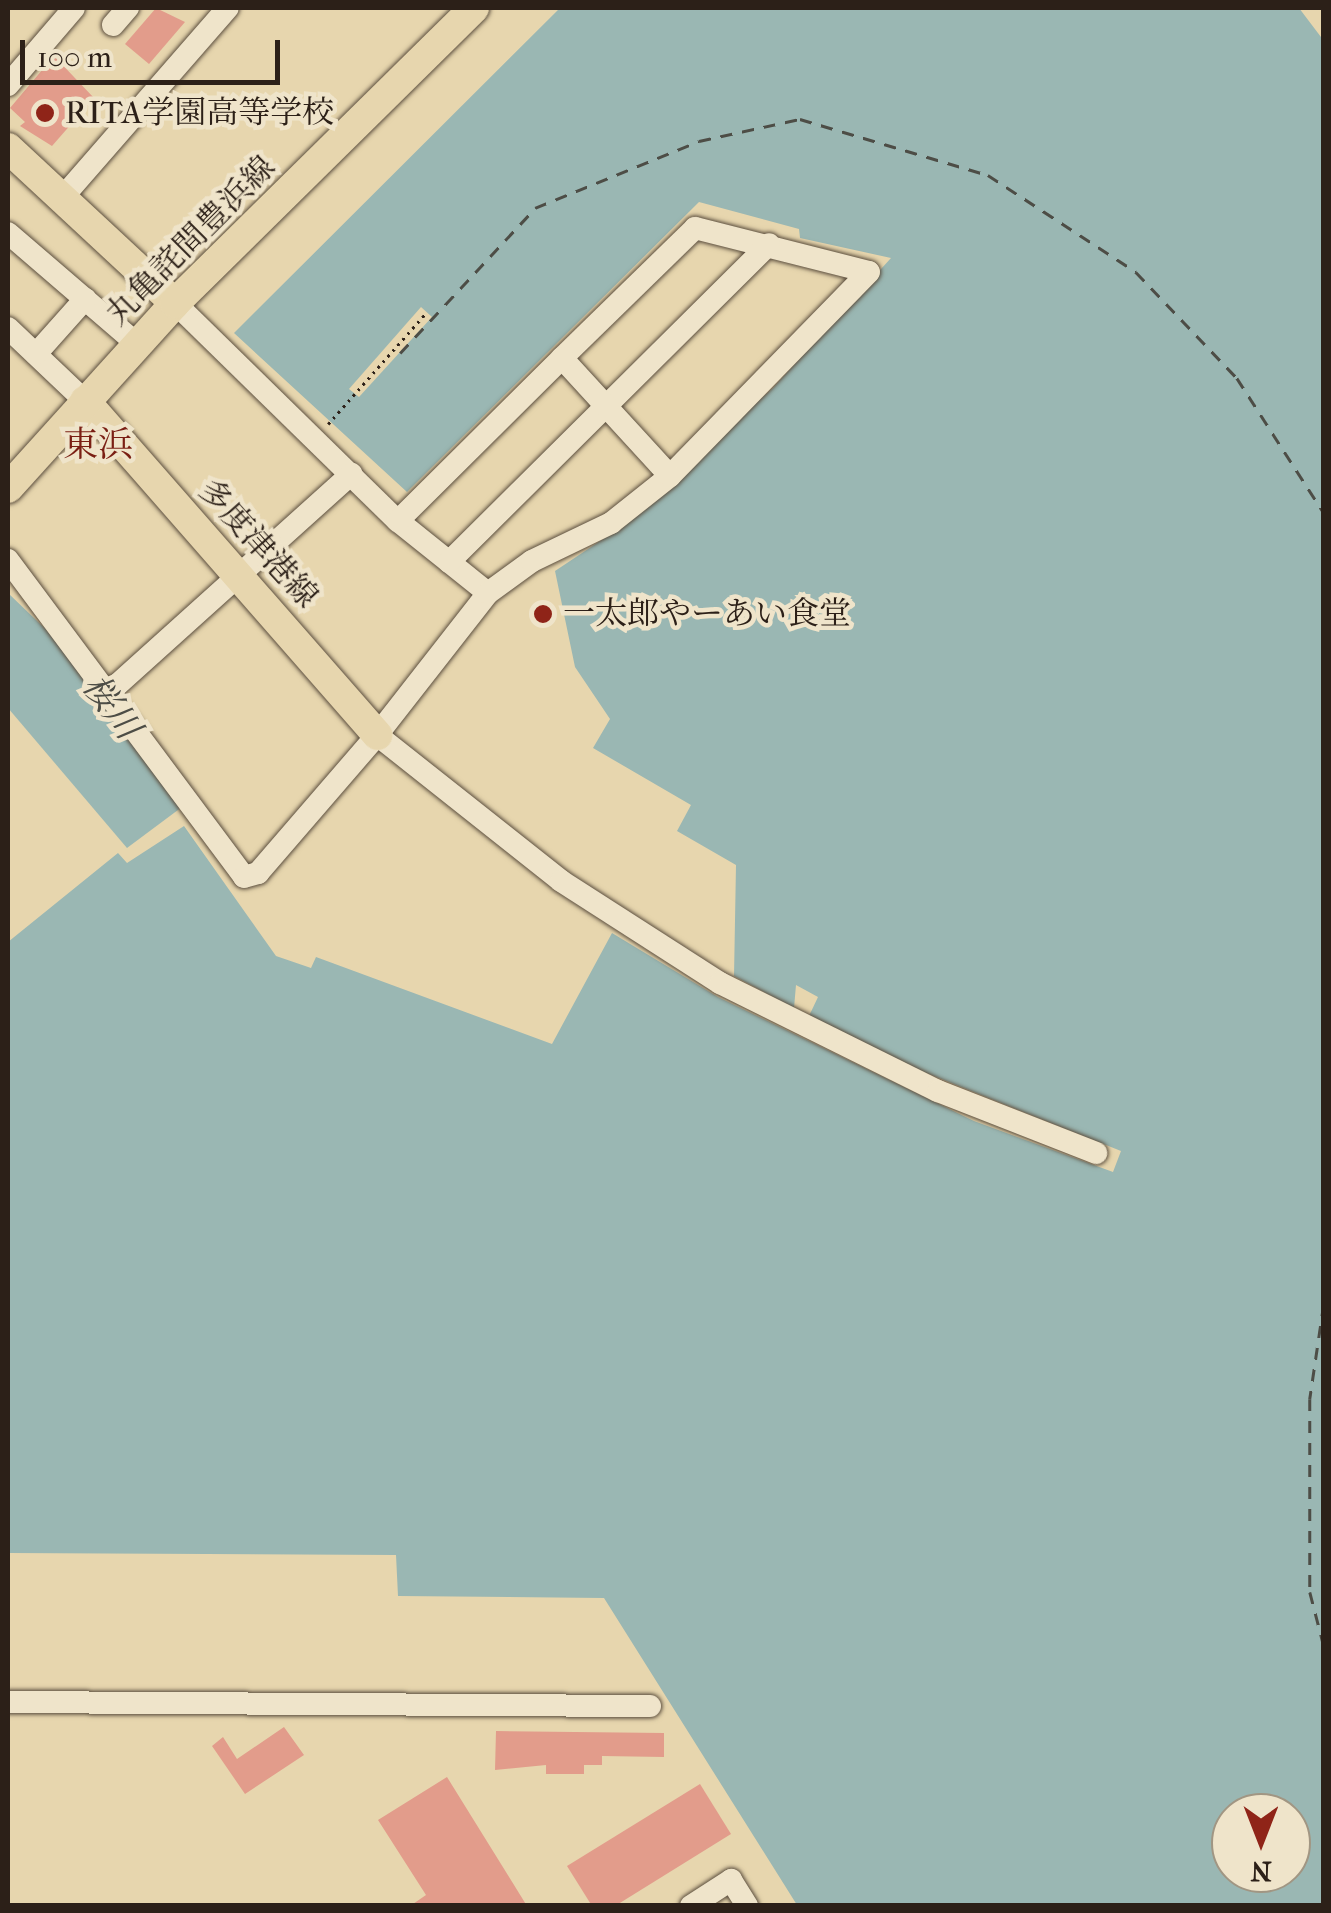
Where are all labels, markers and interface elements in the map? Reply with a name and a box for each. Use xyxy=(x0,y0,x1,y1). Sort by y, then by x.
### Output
scale bar xyxy=(25,20,285,82)
text: 100 m xyxy=(37,40,112,75)
place label: RITA学園高等学校 xyxy=(65,94,334,132)
marker: RITA学園高等学校 xyxy=(34,102,56,124)
street label: 丸亀詫間豊浜線 xyxy=(98,148,284,334)
district label: 東浜 xyxy=(63,424,133,466)
street label: 多度津港線 xyxy=(190,472,326,616)
place label: 一太郎やーあい食堂 xyxy=(563,595,851,633)
marker: 一太郎やーあい食堂 xyxy=(532,603,554,625)
water label: 桜川 xyxy=(73,666,149,748)
north arrow xyxy=(1211,1793,1311,1893)
text: N xyxy=(1250,1855,1272,1888)

